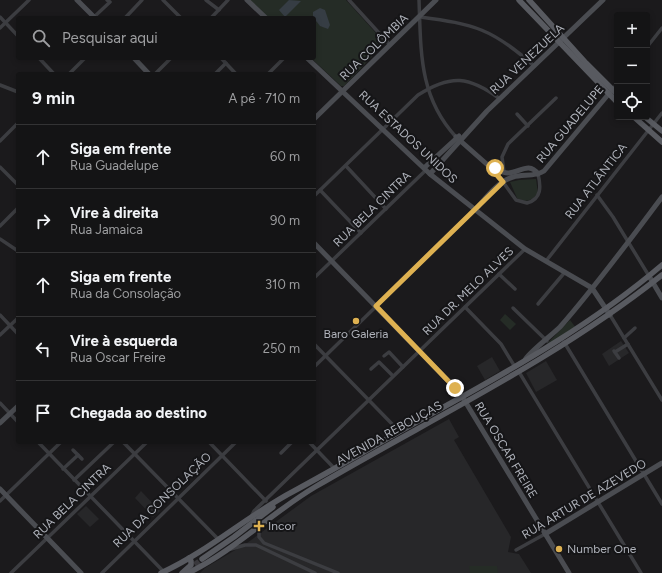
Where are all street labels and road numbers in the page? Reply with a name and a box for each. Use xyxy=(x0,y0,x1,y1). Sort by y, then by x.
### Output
street label: RUA COLÔMBIA xyxy=(337,11,411,83)
street label: RUA VENEZUELA xyxy=(487,21,567,97)
street label: RUA GUADELUPE xyxy=(533,82,607,166)
street label: RUA ESTADOS UNIDOS xyxy=(356,88,460,186)
street label: RUA ATLÂNTICA xyxy=(562,140,630,222)
street label: RUA BELA CINTRA xyxy=(330,168,414,250)
street label: RUA DR. MELO ALVES xyxy=(420,244,516,338)
street label: AVENIDA REBOUÇAS xyxy=(334,398,444,468)
street label: RUA OSCAR FREIRE xyxy=(472,399,540,501)
street label: RUA DA CONSOLAÇÃO xyxy=(110,450,214,550)
street label: RUA ARTUR DE AZEVEDO xyxy=(519,456,649,542)
street label: RUA BELA CINTRA xyxy=(30,460,114,542)

